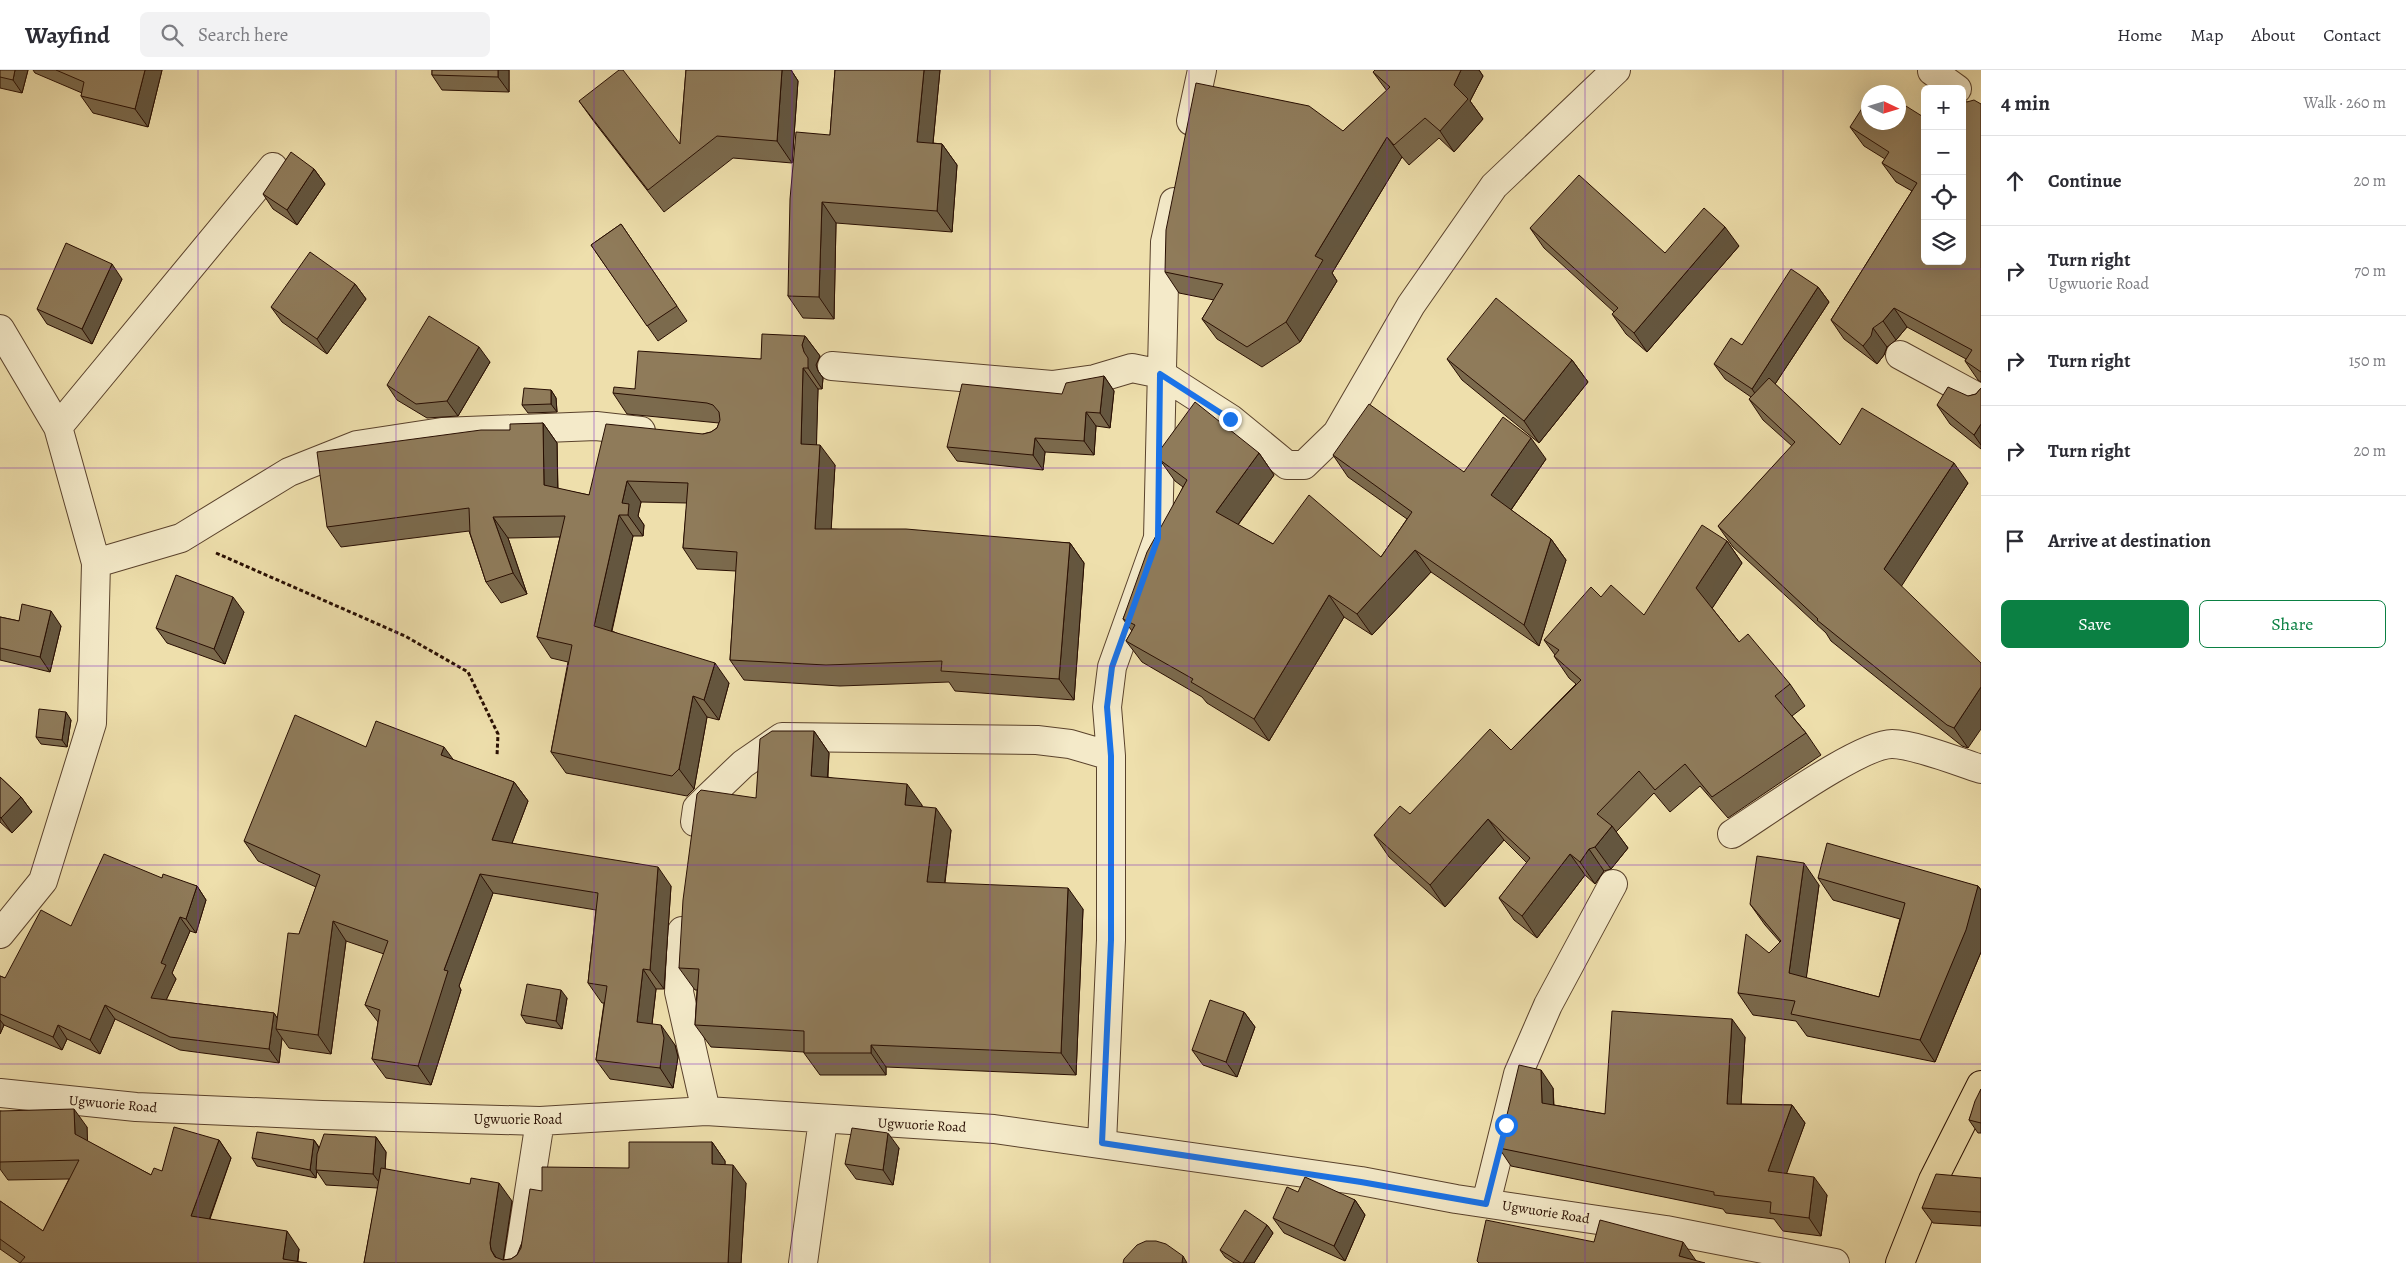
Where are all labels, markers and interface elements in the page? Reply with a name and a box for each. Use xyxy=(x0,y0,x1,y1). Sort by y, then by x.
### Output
search box xyxy=(140,12,490,57)
text: Wayfind xyxy=(25,19,110,51)
icon: search xyxy=(158,21,186,49)
text: Search here xyxy=(198,22,288,48)
text: Home xyxy=(2117,23,2162,47)
text: Map xyxy=(2190,23,2223,47)
text: About xyxy=(2251,23,2295,47)
text: Contact xyxy=(2323,23,2381,47)
north arrow xyxy=(1861,85,1906,130)
map controls xyxy=(1921,85,1966,265)
button: + xyxy=(1921,85,1966,130)
text: 4 min xyxy=(2001,89,2050,117)
text: Walk · 260 m xyxy=(2304,92,2386,114)
button: − xyxy=(1921,130,1966,175)
icon: ahead xyxy=(2001,167,2029,195)
text: Continue xyxy=(2048,168,2122,194)
text: 20 m xyxy=(2353,170,2386,192)
button: locate xyxy=(1921,175,1966,220)
button: layers xyxy=(1921,220,1966,265)
text: Turn right xyxy=(2048,247,2130,273)
icon: right xyxy=(2001,257,2029,285)
text: 70 m xyxy=(2354,260,2386,282)
text: Ugwuorie Road xyxy=(2048,273,2149,295)
icon: right xyxy=(2001,347,2029,375)
text: Turn right xyxy=(2048,348,2130,374)
text: 150 m xyxy=(2349,350,2386,372)
route end xyxy=(1219,408,1242,431)
icon: right xyxy=(2001,437,2029,465)
text: Turn right xyxy=(2048,438,2130,464)
text: 20 m xyxy=(2353,440,2386,462)
icon: arrive xyxy=(2001,527,2029,555)
text: Arrive at destination xyxy=(2048,528,2211,554)
button: Save xyxy=(2001,600,2189,648)
button: Share xyxy=(2199,600,2386,648)
street label: Ugwuorie Road xyxy=(68,1091,158,1117)
street label: Ugwuorie Road xyxy=(474,1110,563,1129)
street label: Ugwuorie Road xyxy=(877,1113,967,1137)
route start xyxy=(1495,1114,1518,1137)
street label: Ugwuorie Road xyxy=(1501,1196,1592,1228)

